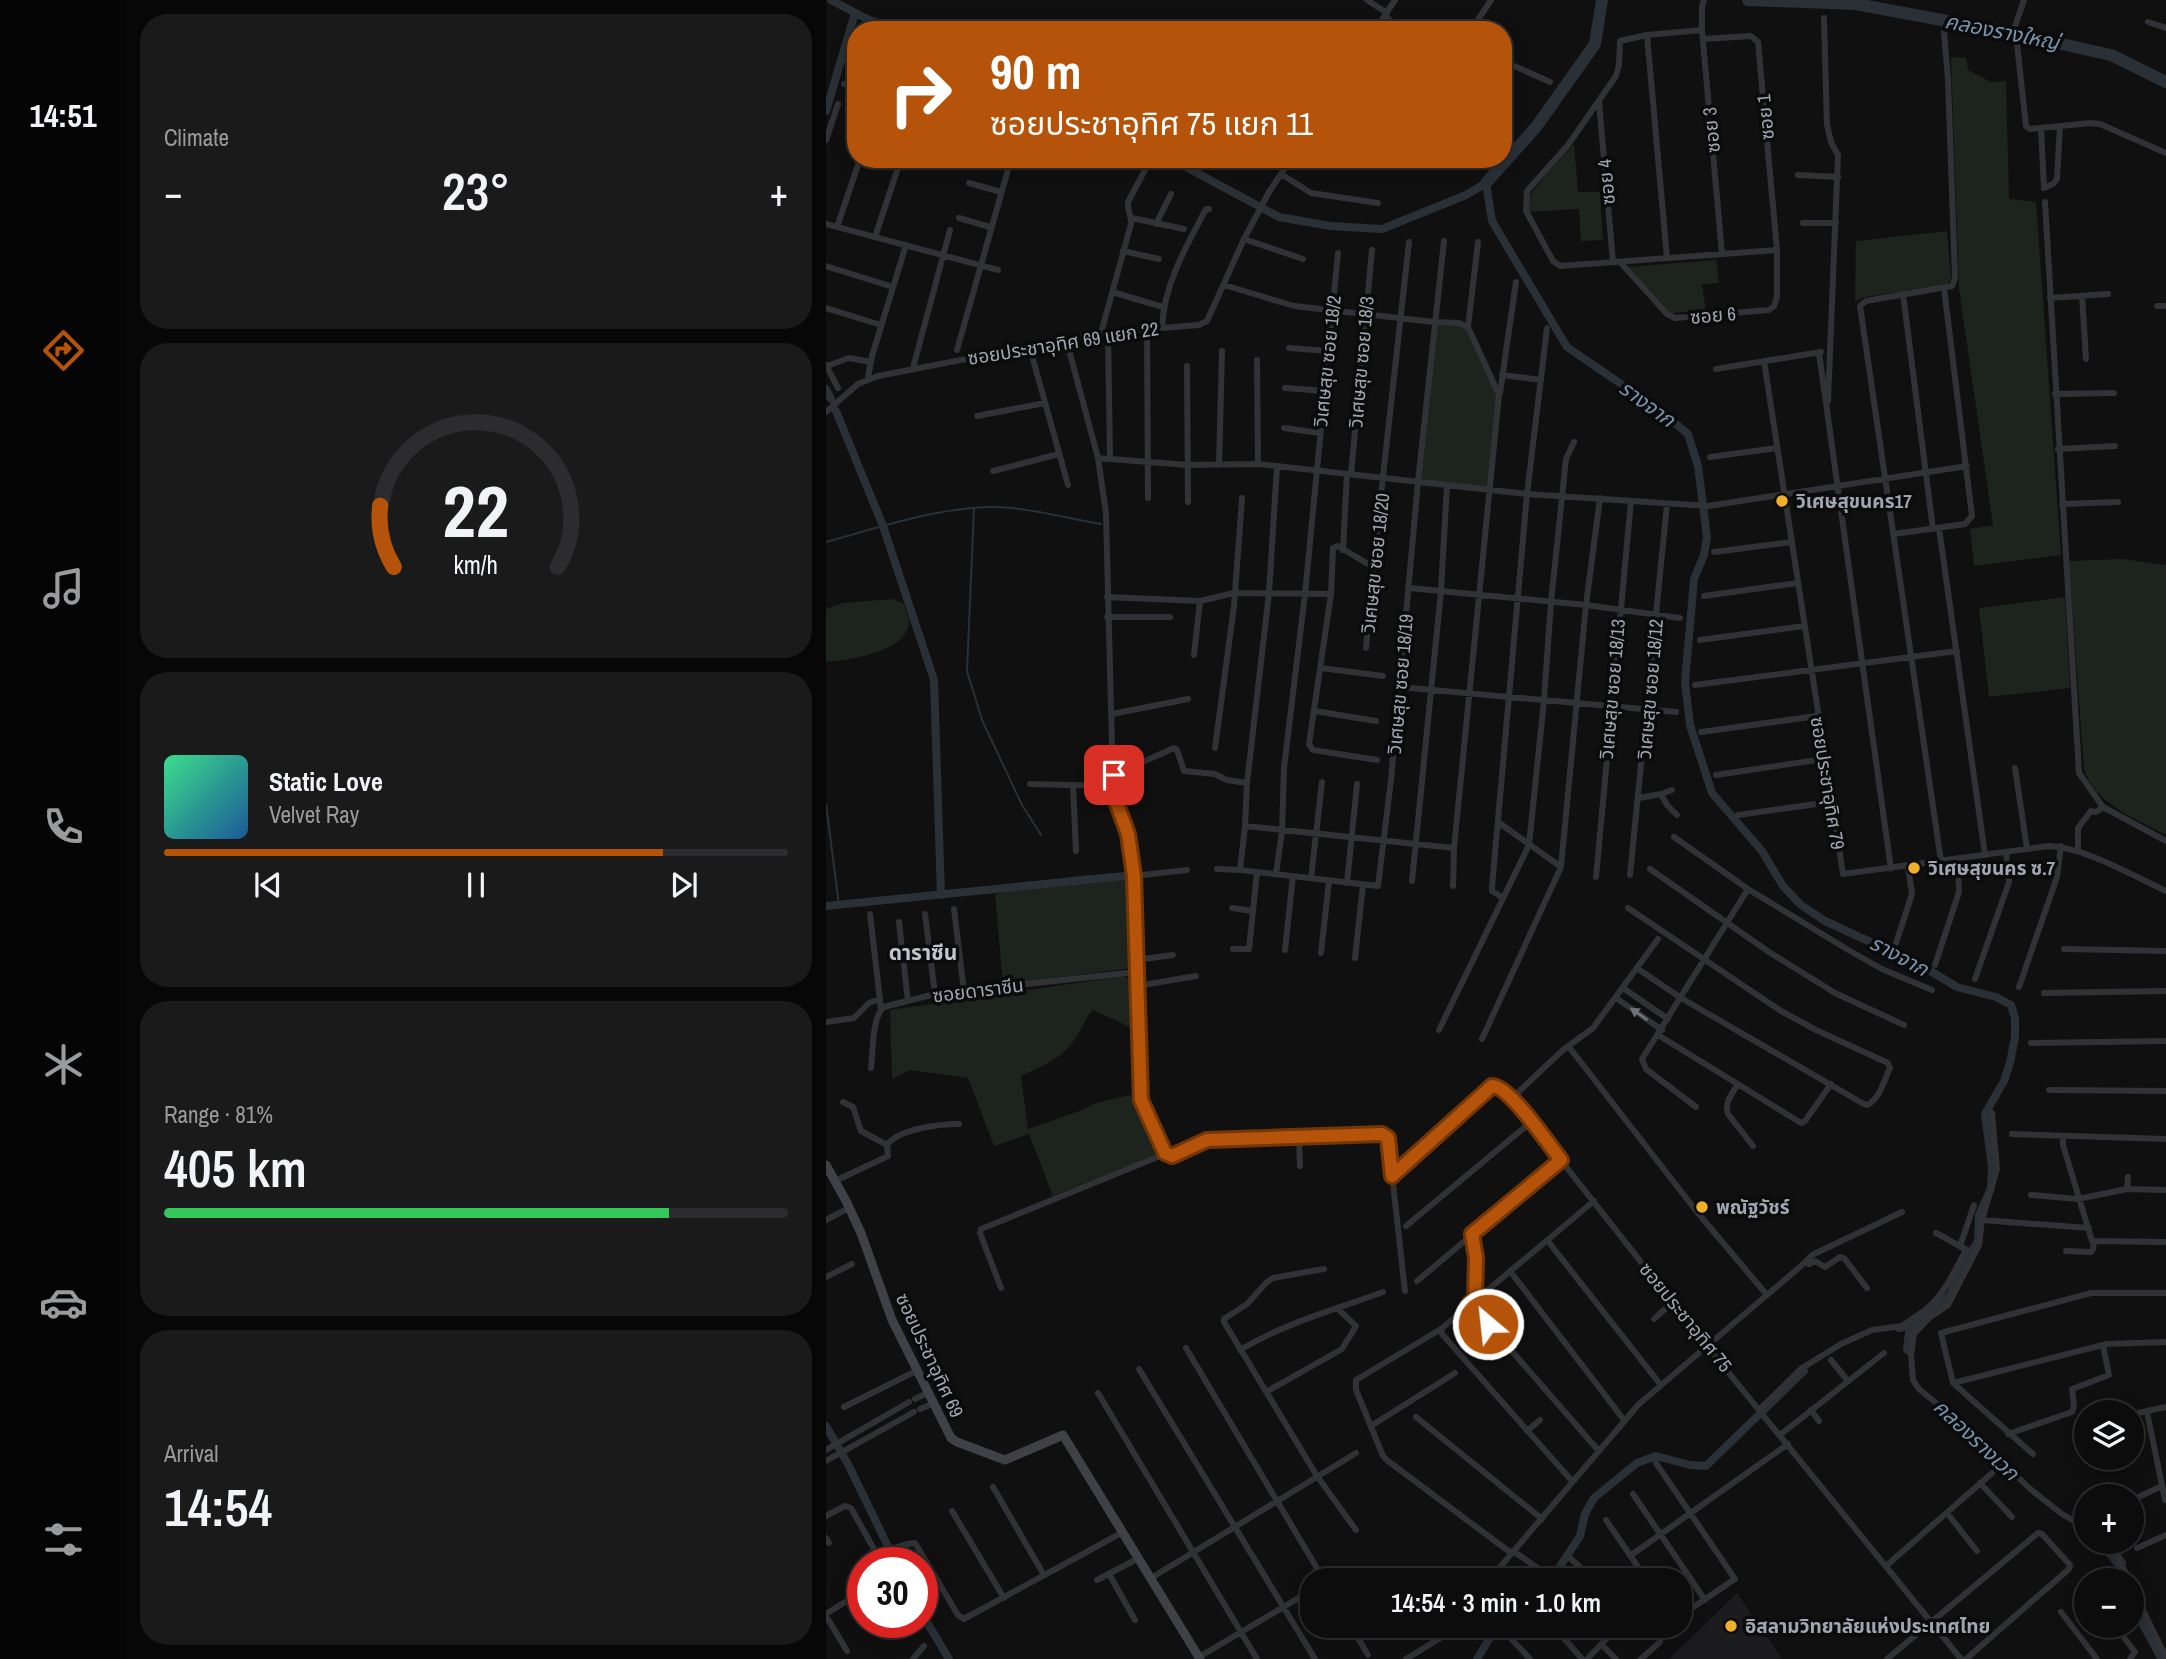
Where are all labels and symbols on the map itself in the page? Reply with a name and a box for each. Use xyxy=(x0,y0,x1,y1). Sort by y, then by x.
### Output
water label: คลองรางใหญ่ xyxy=(1943,6,2065,57)
street label: ซอย 1 xyxy=(1750,93,1780,141)
street label: ซอย 3 xyxy=(1696,106,1726,154)
street label: ซอย 4 xyxy=(1591,158,1621,206)
street label: วิเศษสุข ซอย 18/2 xyxy=(1307,294,1347,428)
street label: วิเศษสุข ซอย 18/3 xyxy=(1342,295,1380,429)
street label: ซอย 6 xyxy=(1689,300,1737,330)
street label: ซอยประชาอุทิศ 69 แยก 22 xyxy=(966,315,1160,371)
water label: รางจาก xyxy=(1614,374,1682,434)
place label: วิเศษสุขนคร17 xyxy=(1795,488,1912,514)
street label: วิเศษสุข ซอย 18/20 xyxy=(1355,492,1395,635)
marker: วิเศษสุขนคร17 xyxy=(1774,493,1790,509)
street label: วิเศษสุข ซอย 18/19 xyxy=(1381,613,1419,756)
street label: วิเศษสุข ซอย 18/13 xyxy=(1593,618,1631,761)
street label: วิเศษสุข ซอย 18/12 xyxy=(1631,618,1669,761)
street label: ซอยประชาอุทิศ 79 xyxy=(1805,715,1851,851)
pin xyxy=(1084,745,1144,805)
place label: วิเศษสุขนคร ซ.7 xyxy=(1927,855,2056,881)
marker: วิเศษสุขนคร ซ.7 xyxy=(1906,860,1922,876)
water label: รางจาก xyxy=(1865,928,1935,984)
district label: ดาราซีน xyxy=(889,938,957,967)
street label: ซอยดาราซีน xyxy=(931,972,1025,1008)
one-way arrow xyxy=(1630,1007,1648,1021)
place label: พณัฐวัชร์ xyxy=(1716,1194,1790,1220)
marker: พณัฐวัชร์ xyxy=(1694,1199,1710,1215)
street label: ซอยประชาอุทิศ 75 xyxy=(1634,1257,1739,1378)
position arrow xyxy=(1451,1287,1525,1361)
street label: ซอยประชาอุทิศ 69 xyxy=(890,1289,970,1421)
water label: คลองรางเวก xyxy=(1927,1392,2026,1488)
speed limit sign: 30 xyxy=(847,1547,938,1638)
place label: อิสลามวิทยาลัยแห่งประเทศไทย xyxy=(1745,1613,1990,1639)
marker: อิสลามวิทยาลัยแห่งประเทศไทย xyxy=(1723,1618,1739,1634)

